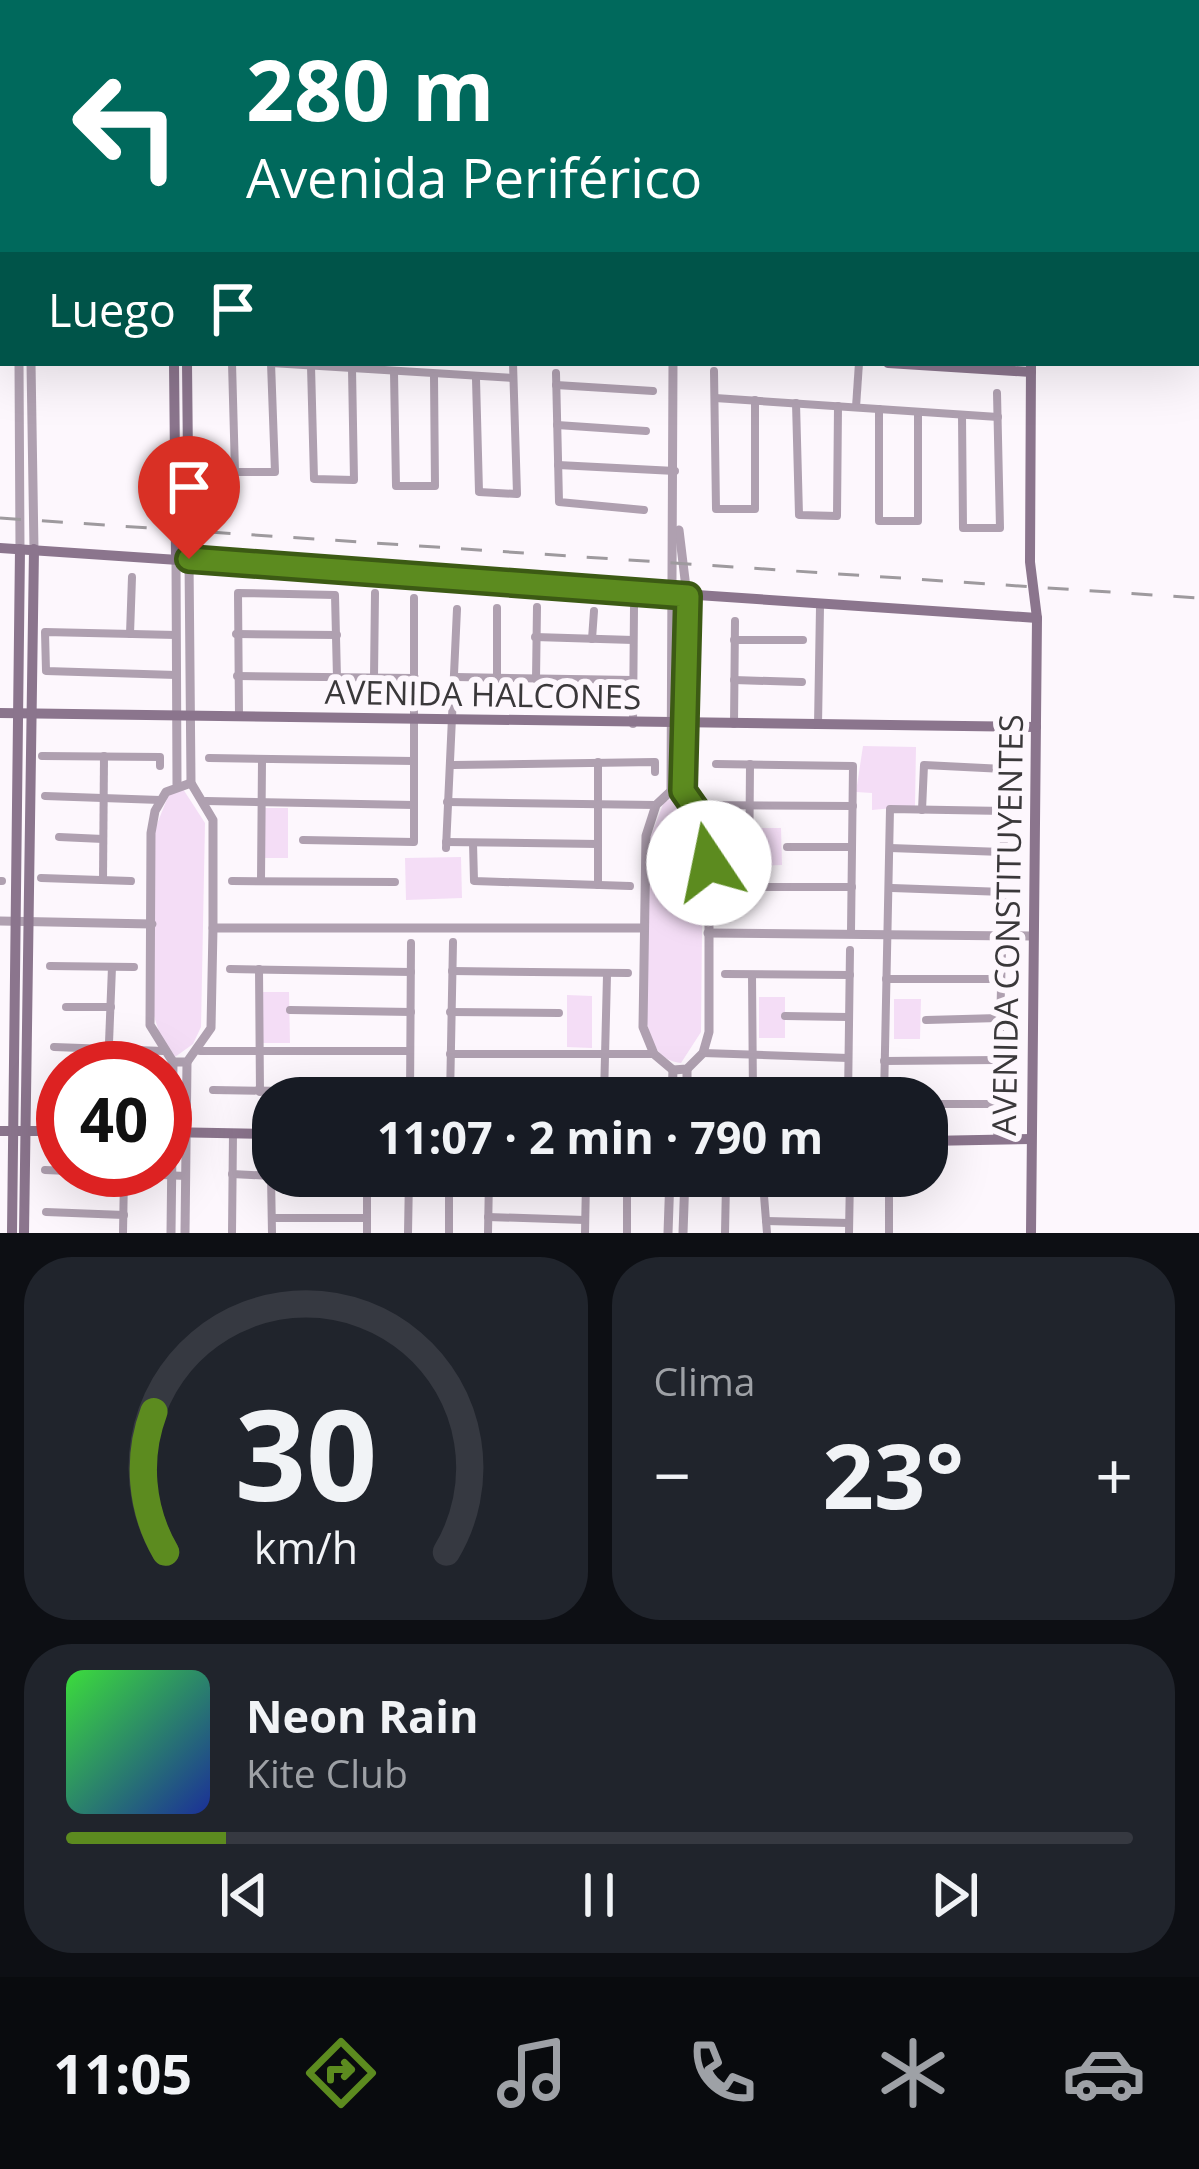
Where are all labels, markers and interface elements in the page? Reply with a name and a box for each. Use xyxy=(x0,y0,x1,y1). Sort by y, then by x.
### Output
text: 280 m xyxy=(246,31,494,146)
icon: left xyxy=(48,48,204,204)
text: Avenida Periférico xyxy=(246,140,702,214)
icon: arrive xyxy=(200,276,266,342)
text: Luego xyxy=(48,279,176,340)
pin xyxy=(138,436,240,559)
icon: arrive xyxy=(156,454,222,520)
street label: AVENIDA HALCONES xyxy=(324,669,642,719)
street label: AVENIDA CONSTITUYENTES xyxy=(981,714,1033,1136)
position arrow xyxy=(646,800,772,926)
speed limit sign: 40 xyxy=(36,1041,192,1197)
text: 11:07 · 2 min · 790 m xyxy=(377,1106,823,1167)
text: Clima xyxy=(654,1354,756,1407)
text: 30 xyxy=(234,1368,377,1538)
text: 23° xyxy=(823,1413,964,1535)
text: − xyxy=(654,1429,691,1519)
text: + xyxy=(1095,1429,1133,1519)
text: km/h xyxy=(254,1517,358,1576)
text: Neon Rain xyxy=(246,1685,479,1746)
text: Kite Club xyxy=(246,1746,408,1799)
icon: previous xyxy=(211,1862,277,1928)
icon: pause xyxy=(566,1862,632,1928)
icon: next xyxy=(922,1862,988,1928)
icon: directions xyxy=(299,2031,383,2115)
icon: music xyxy=(490,2031,574,2115)
icon: phone xyxy=(680,2031,764,2115)
icon: climate xyxy=(871,2031,955,2115)
icon: car xyxy=(1062,2031,1146,2115)
text: 11:05 xyxy=(53,2036,192,2110)

